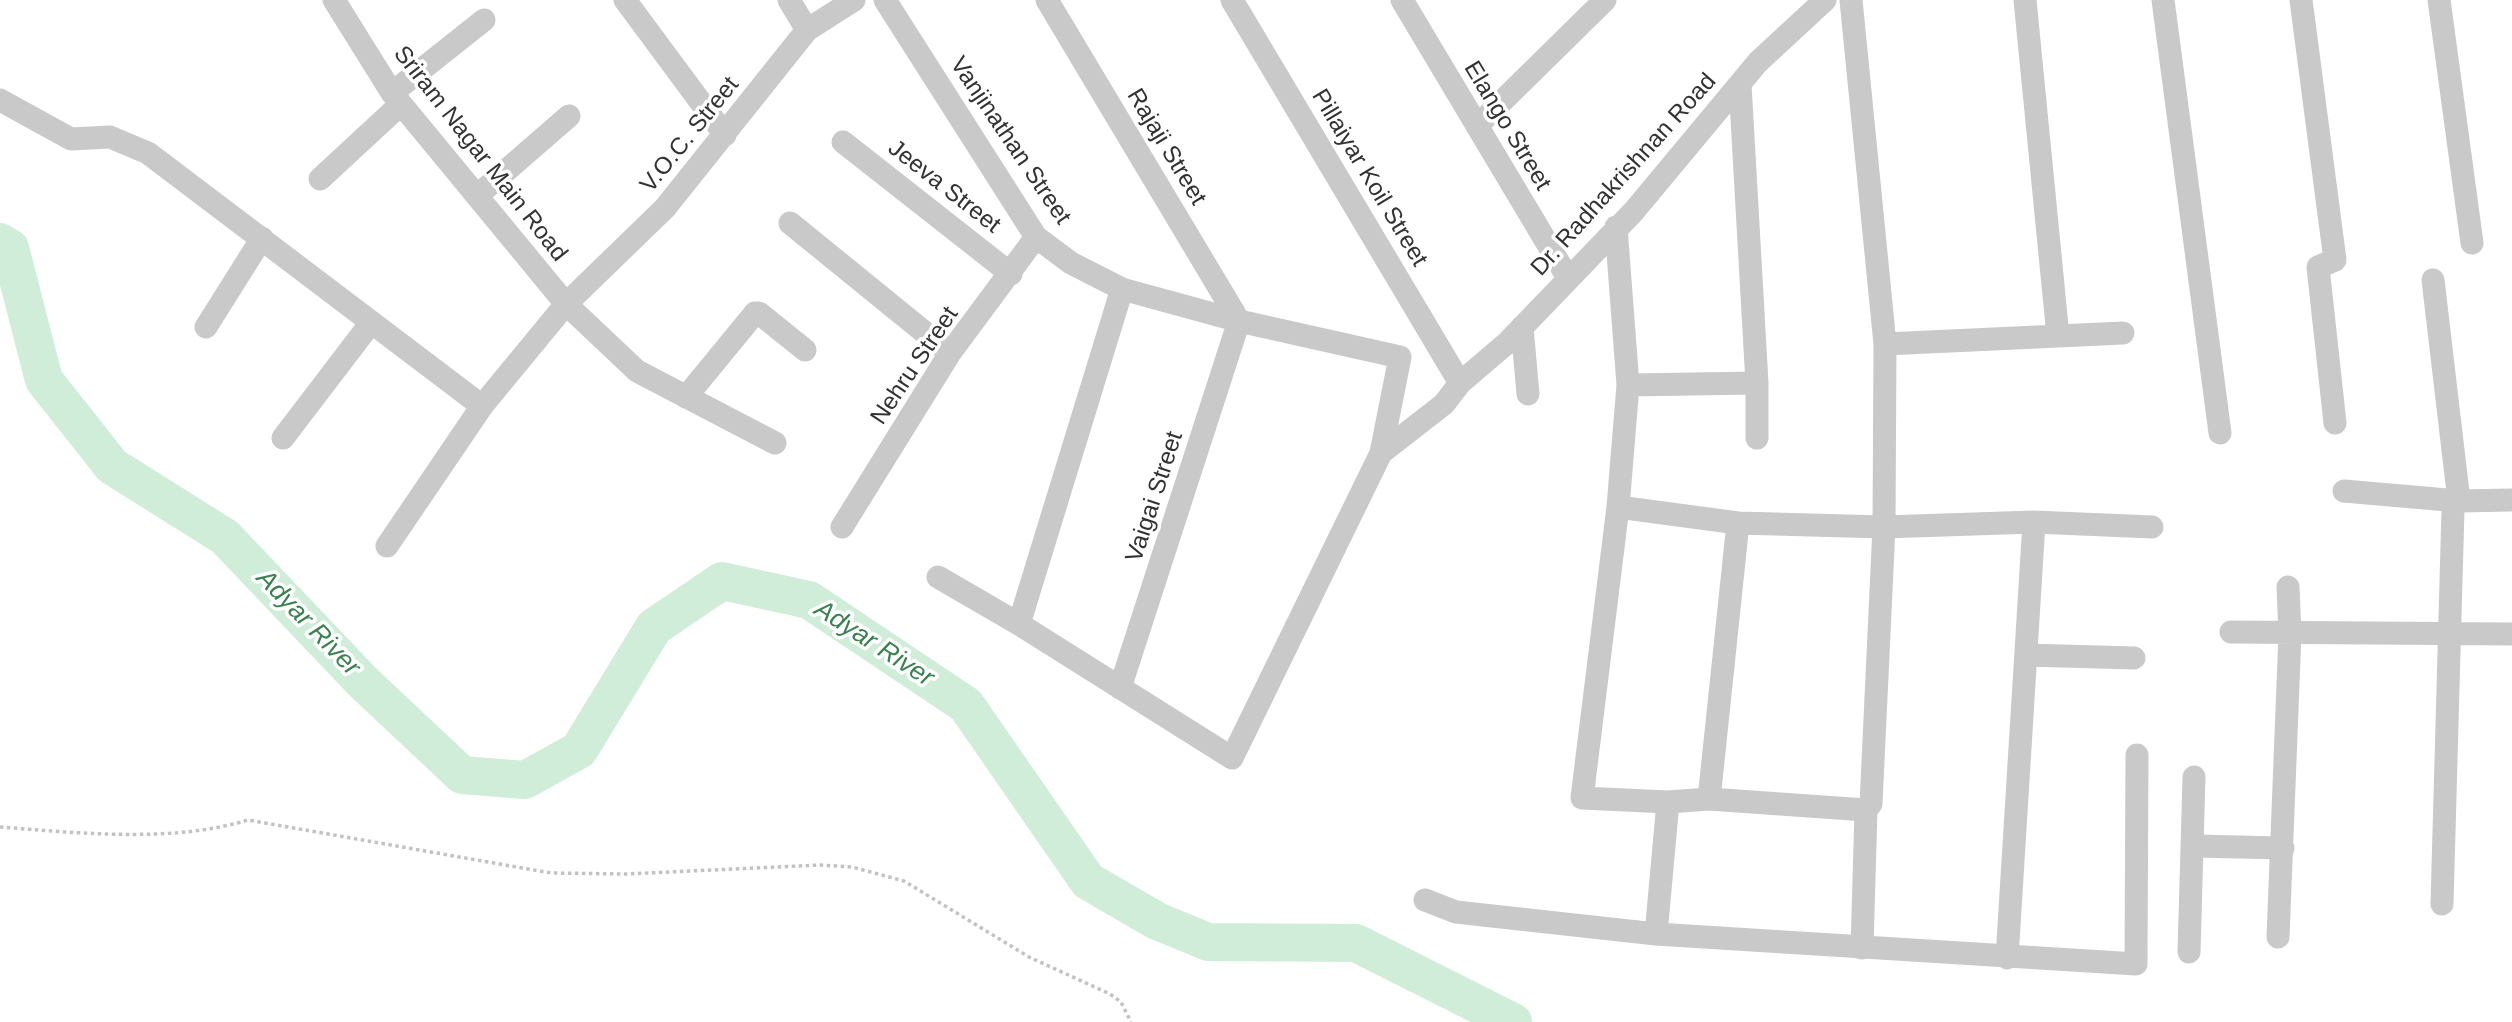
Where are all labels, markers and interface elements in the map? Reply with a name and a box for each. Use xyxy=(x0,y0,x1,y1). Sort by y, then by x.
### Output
street label: Sriram Nagar Main Road xyxy=(387,41,573,267)
street label: Vanjinathan Street xyxy=(943,52,1077,230)
street label: Elango Street xyxy=(1457,56,1557,196)
street label: Dr. Radhakrishnan Road xyxy=(1525,68,1723,282)
street label: V.O.C. Street xyxy=(635,71,745,199)
street label: Rajaji Street xyxy=(1120,84,1212,210)
street label: Pillaiyar Koil Street xyxy=(1305,84,1433,272)
street label: Jeeva Street xyxy=(882,134,1006,240)
street label: Nehru Street xyxy=(865,302,965,430)
street label: Vaigai Street xyxy=(1120,428,1190,566)
water label: Adyar River xyxy=(250,563,366,683)
water label: Adyar River xyxy=(809,594,939,694)

